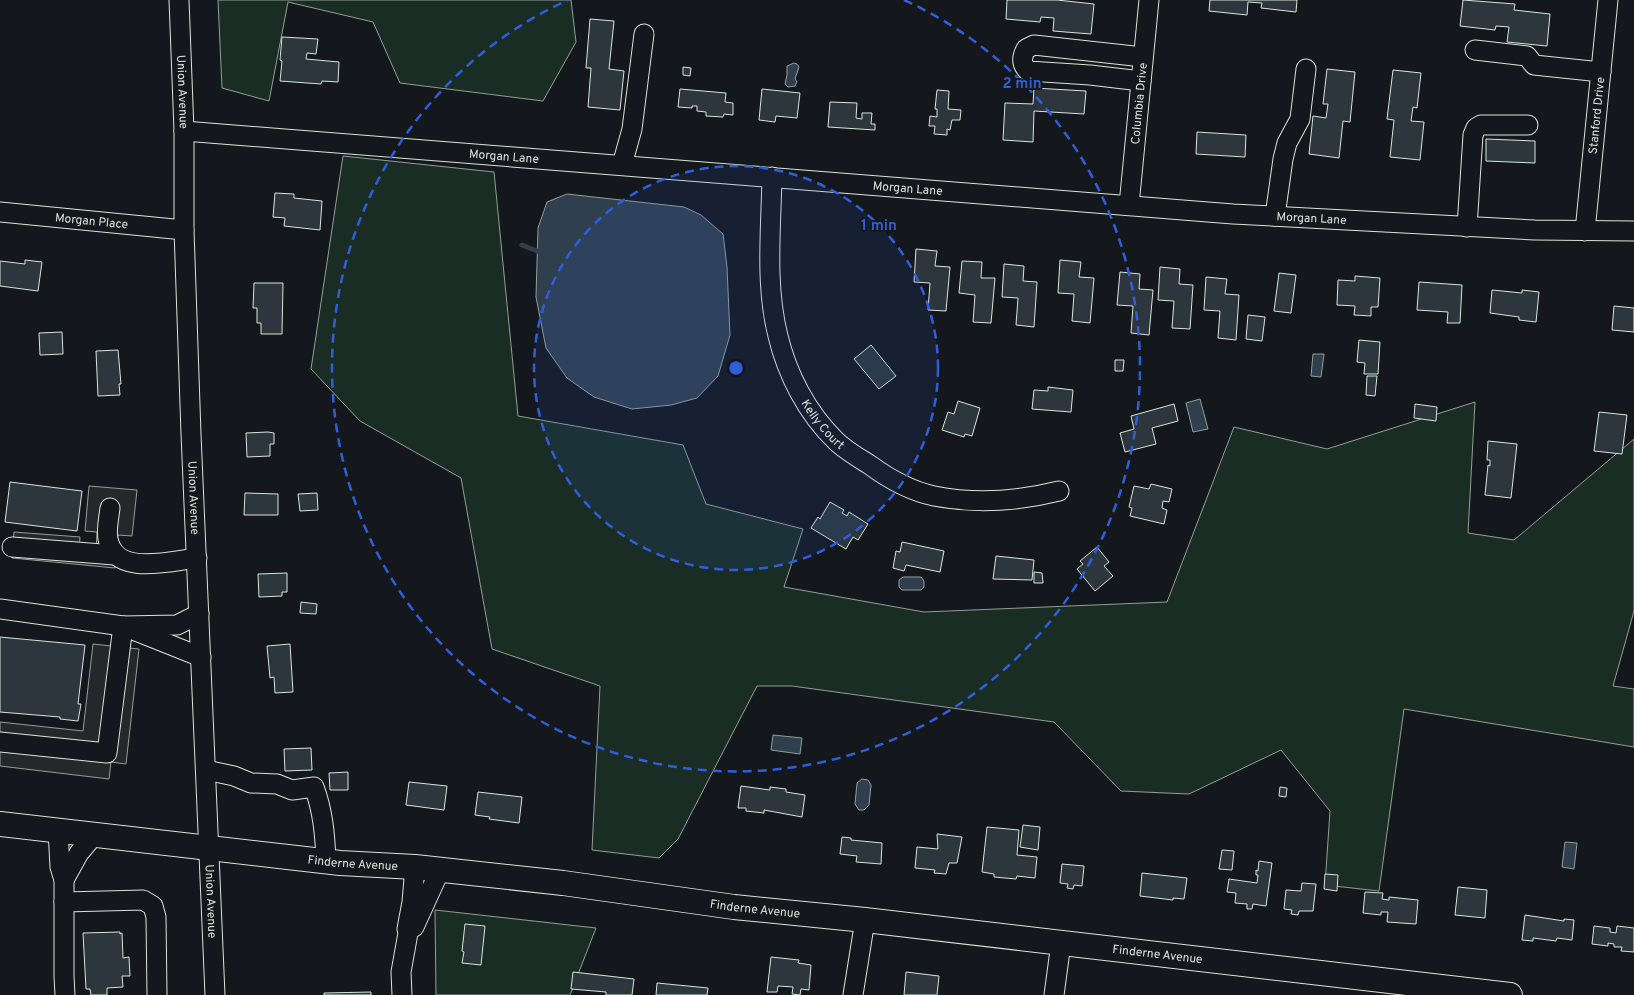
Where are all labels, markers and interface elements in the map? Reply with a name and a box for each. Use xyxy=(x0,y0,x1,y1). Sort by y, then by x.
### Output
street label: Union Avenue xyxy=(172,55,191,129)
street label: Columbia Drive xyxy=(1128,62,1152,145)
text: 2 min xyxy=(1002,75,1042,94)
street label: Stanford Drive xyxy=(1586,76,1609,155)
street label: Morgan Lane xyxy=(468,147,540,168)
street label: Morgan Lane xyxy=(872,179,943,200)
street label: Morgan Lane xyxy=(1276,209,1347,229)
street label: Morgan Place xyxy=(54,210,129,233)
text: 1 min xyxy=(861,217,897,236)
centre of rings xyxy=(727,359,745,377)
street label: Kelly Court xyxy=(797,397,847,454)
street label: Union Avenue xyxy=(183,460,202,535)
street label: Finderne Avenue xyxy=(307,852,398,875)
street label: Union Avenue xyxy=(200,864,220,939)
street label: Finderne Avenue xyxy=(709,897,801,923)
street label: Finderne Avenue xyxy=(1111,942,1203,968)

